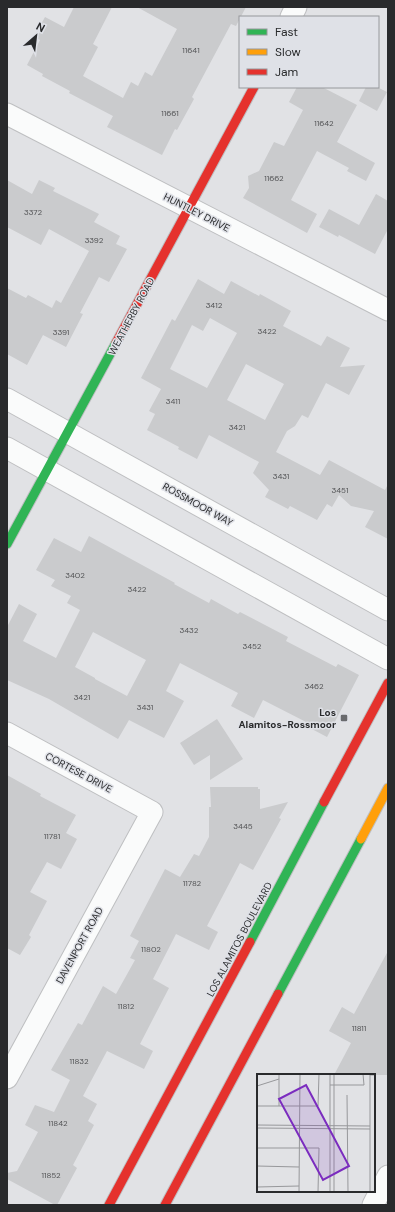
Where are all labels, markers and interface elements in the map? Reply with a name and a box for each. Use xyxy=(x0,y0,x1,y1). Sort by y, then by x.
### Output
north arrow xyxy=(16,16,56,56)
legend xyxy=(239,16,379,88)
text: N xyxy=(34,19,48,35)
text: Fast xyxy=(275,24,298,40)
text: Slow xyxy=(275,44,301,60)
house number: 11641 xyxy=(182,45,200,55)
text: Jam xyxy=(275,64,298,80)
house number: 11661 xyxy=(161,108,179,118)
house number: 11642 xyxy=(314,118,334,128)
house number: 11662 xyxy=(264,173,284,183)
street label: HUNTLEY DRIVE xyxy=(161,190,232,235)
house number: 3372 xyxy=(24,207,42,217)
house number: 3392 xyxy=(85,235,104,245)
street label: WEATHERBY ROAD xyxy=(105,275,157,357)
house number: 3412 xyxy=(206,300,223,310)
house number: 3422 xyxy=(258,326,277,336)
house number: 3391 xyxy=(53,327,69,337)
house number: 3411 xyxy=(166,396,180,406)
house number: 3421 xyxy=(229,422,245,432)
house number: 3431 xyxy=(273,471,289,481)
street label: ROSSMOOR WAY xyxy=(160,480,235,529)
house number: 3451 xyxy=(332,485,348,495)
house number: 3402 xyxy=(65,570,85,580)
house number: 3422 xyxy=(128,584,147,594)
house number: 3432 xyxy=(180,625,199,635)
house number: 3452 xyxy=(243,641,262,651)
house number: 3462 xyxy=(304,681,324,691)
house number: 3421 xyxy=(74,692,90,702)
house number: 3431 xyxy=(137,702,153,712)
place label: Los Alamitos-Rossmoor xyxy=(238,706,336,731)
marker: Los Alamitos-Rossmoor xyxy=(339,713,349,723)
street label: CORTESE DRIVE xyxy=(43,749,115,796)
house number: 3445 xyxy=(233,821,253,831)
house number: 11781 xyxy=(44,831,60,841)
house number: 11782 xyxy=(183,878,202,888)
street label: LOS ALAMITOS BOULEVARD xyxy=(204,880,275,999)
street label: DAVENPORT ROAD xyxy=(53,904,106,986)
house number: 11802 xyxy=(141,944,161,954)
house number: 11812 xyxy=(118,1001,135,1011)
house number: 11811 xyxy=(352,1023,366,1033)
house number: 11832 xyxy=(69,1056,89,1066)
inset map xyxy=(257,1074,375,1192)
house number: 11842 xyxy=(48,1118,68,1128)
house number: 11852 xyxy=(41,1170,61,1180)

